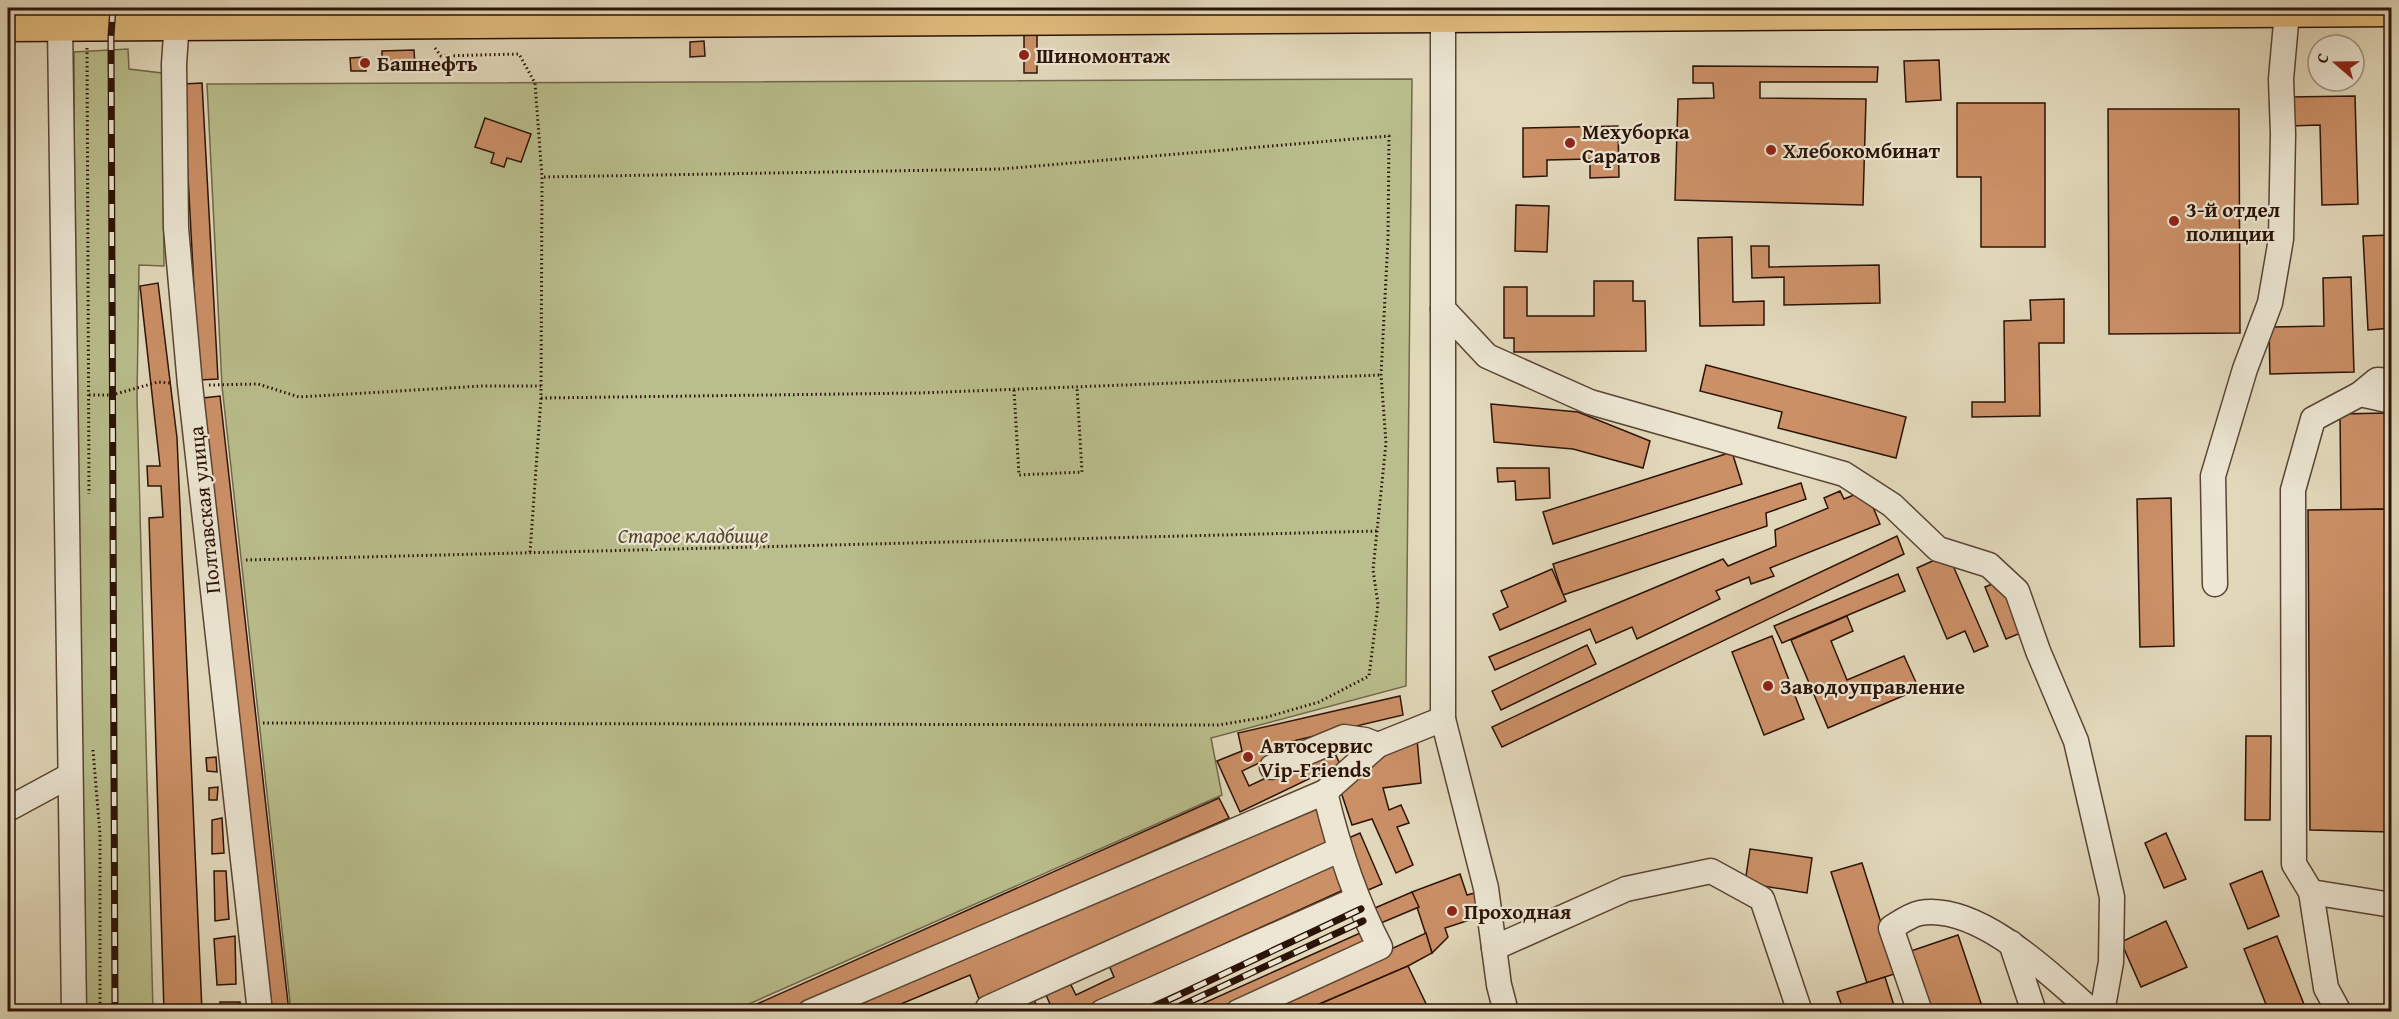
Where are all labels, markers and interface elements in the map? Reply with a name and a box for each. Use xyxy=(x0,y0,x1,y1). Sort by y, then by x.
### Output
north arrow xyxy=(2306,33,2366,93)
place label: Шиномонтаж xyxy=(1036,40,1170,71)
place label: Башнефть xyxy=(377,48,478,79)
marker: Шиномонтаж xyxy=(1017,48,1031,62)
text: С xyxy=(2309,50,2335,66)
marker: Башнефть xyxy=(358,56,372,70)
place label: Мехуборка Саратов xyxy=(1582,116,1690,171)
place label: Хлебокомбинат xyxy=(1783,135,1941,166)
marker: Мехуборка Саратов xyxy=(1563,136,1577,150)
marker: Хлебокомбинат xyxy=(1764,143,1778,157)
place label: 3-й отдел полиции xyxy=(2186,194,2280,249)
marker: 3-й отдел полиции xyxy=(2167,214,2181,228)
street label: Полтавская улица xyxy=(180,425,228,595)
park label: Старое кладбище xyxy=(618,520,768,551)
place label: Заводоуправление xyxy=(1780,671,1965,702)
marker: Заводоуправление xyxy=(1761,679,1775,693)
place label: Автосервис Vip-Friends xyxy=(1260,730,1373,785)
marker: Автосервис Vip-Friends xyxy=(1241,750,1255,764)
place label: Проходная xyxy=(1464,896,1571,927)
marker: Проходная xyxy=(1445,904,1459,918)

